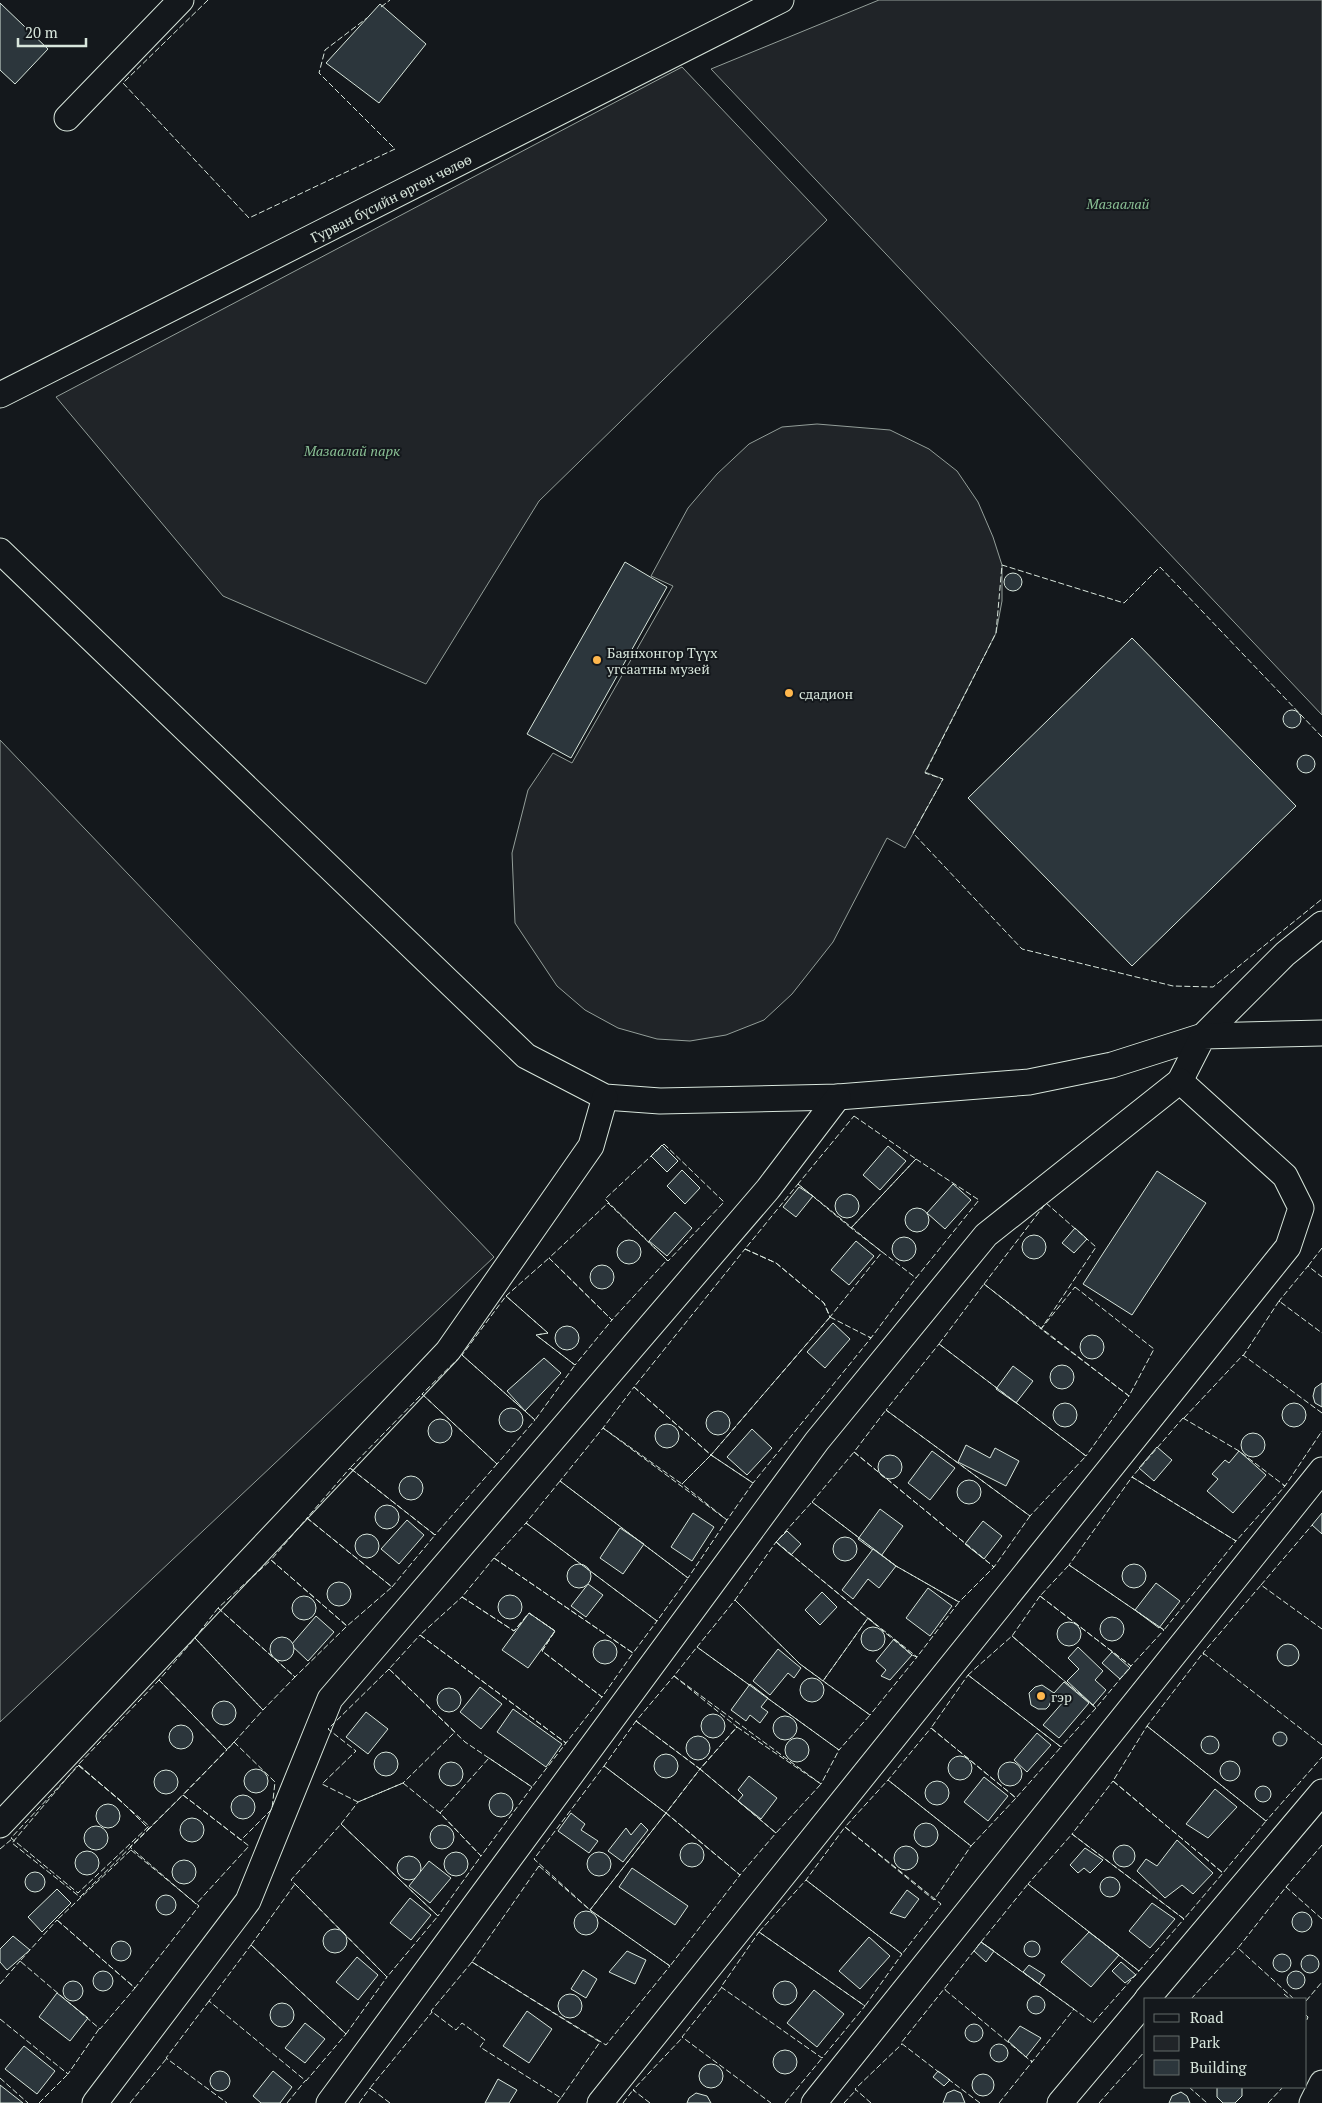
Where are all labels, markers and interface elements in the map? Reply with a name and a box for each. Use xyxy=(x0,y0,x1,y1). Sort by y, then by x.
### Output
scale bar xyxy=(18,15,85,47)
text: 20 m xyxy=(25,22,58,42)
street label: Гурван бүсийн өргөн чөлөө xyxy=(307,149,475,247)
park label: Мазаалай xyxy=(1086,194,1150,213)
park label: Мазаалай парк xyxy=(303,441,400,460)
place label: Баянхонгор Түүх угсаатны музей xyxy=(606,643,718,678)
marker: Баянхонгор Түүх угсаатны музей xyxy=(591,654,603,666)
place label: сдадион xyxy=(799,684,854,703)
marker: сдадион xyxy=(783,687,795,699)
place label: гэр xyxy=(1051,1687,1072,1706)
marker: гэр xyxy=(1035,1690,1047,1702)
legend xyxy=(1144,1998,1307,2088)
text: Road xyxy=(1190,2007,1223,2027)
text: Park xyxy=(1190,2032,1220,2052)
text: Building xyxy=(1190,2057,1248,2077)

